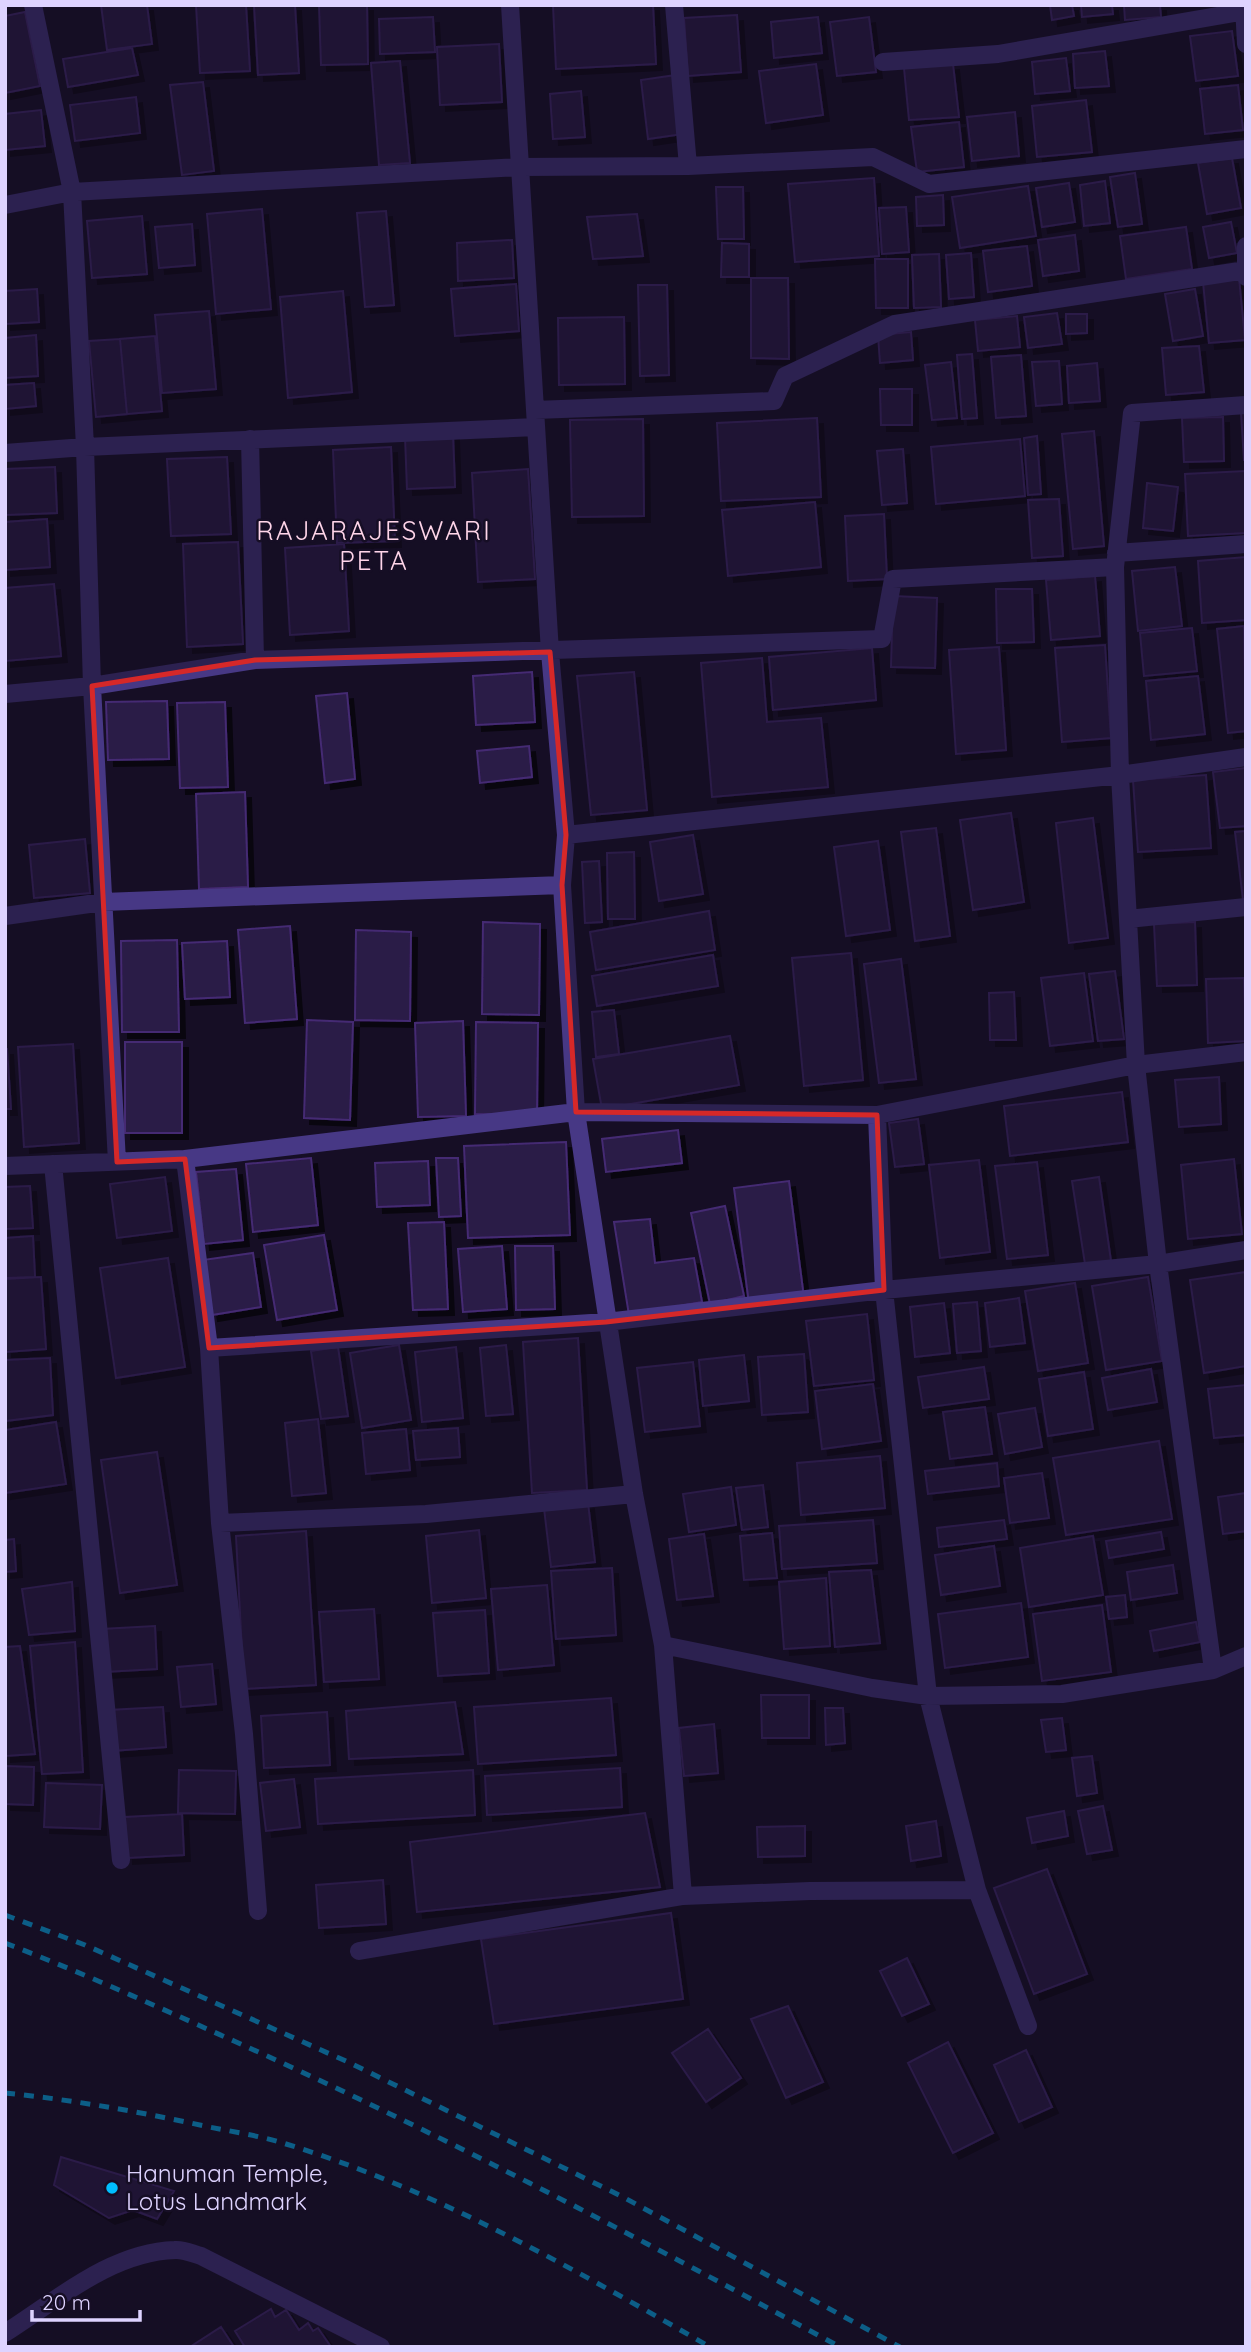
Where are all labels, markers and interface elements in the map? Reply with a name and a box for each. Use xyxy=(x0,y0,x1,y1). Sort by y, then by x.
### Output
district label: RAJARAJESWARI PETA xyxy=(256,514,492,577)
place label: Hanuman Temple, Lotus Landmark xyxy=(126,2158,327,2216)
marker: Hanuman Temple, Lotus Landmark xyxy=(104,2180,120,2196)
scale bar xyxy=(32,2278,140,2322)
text: 20 m xyxy=(42,2289,91,2315)

